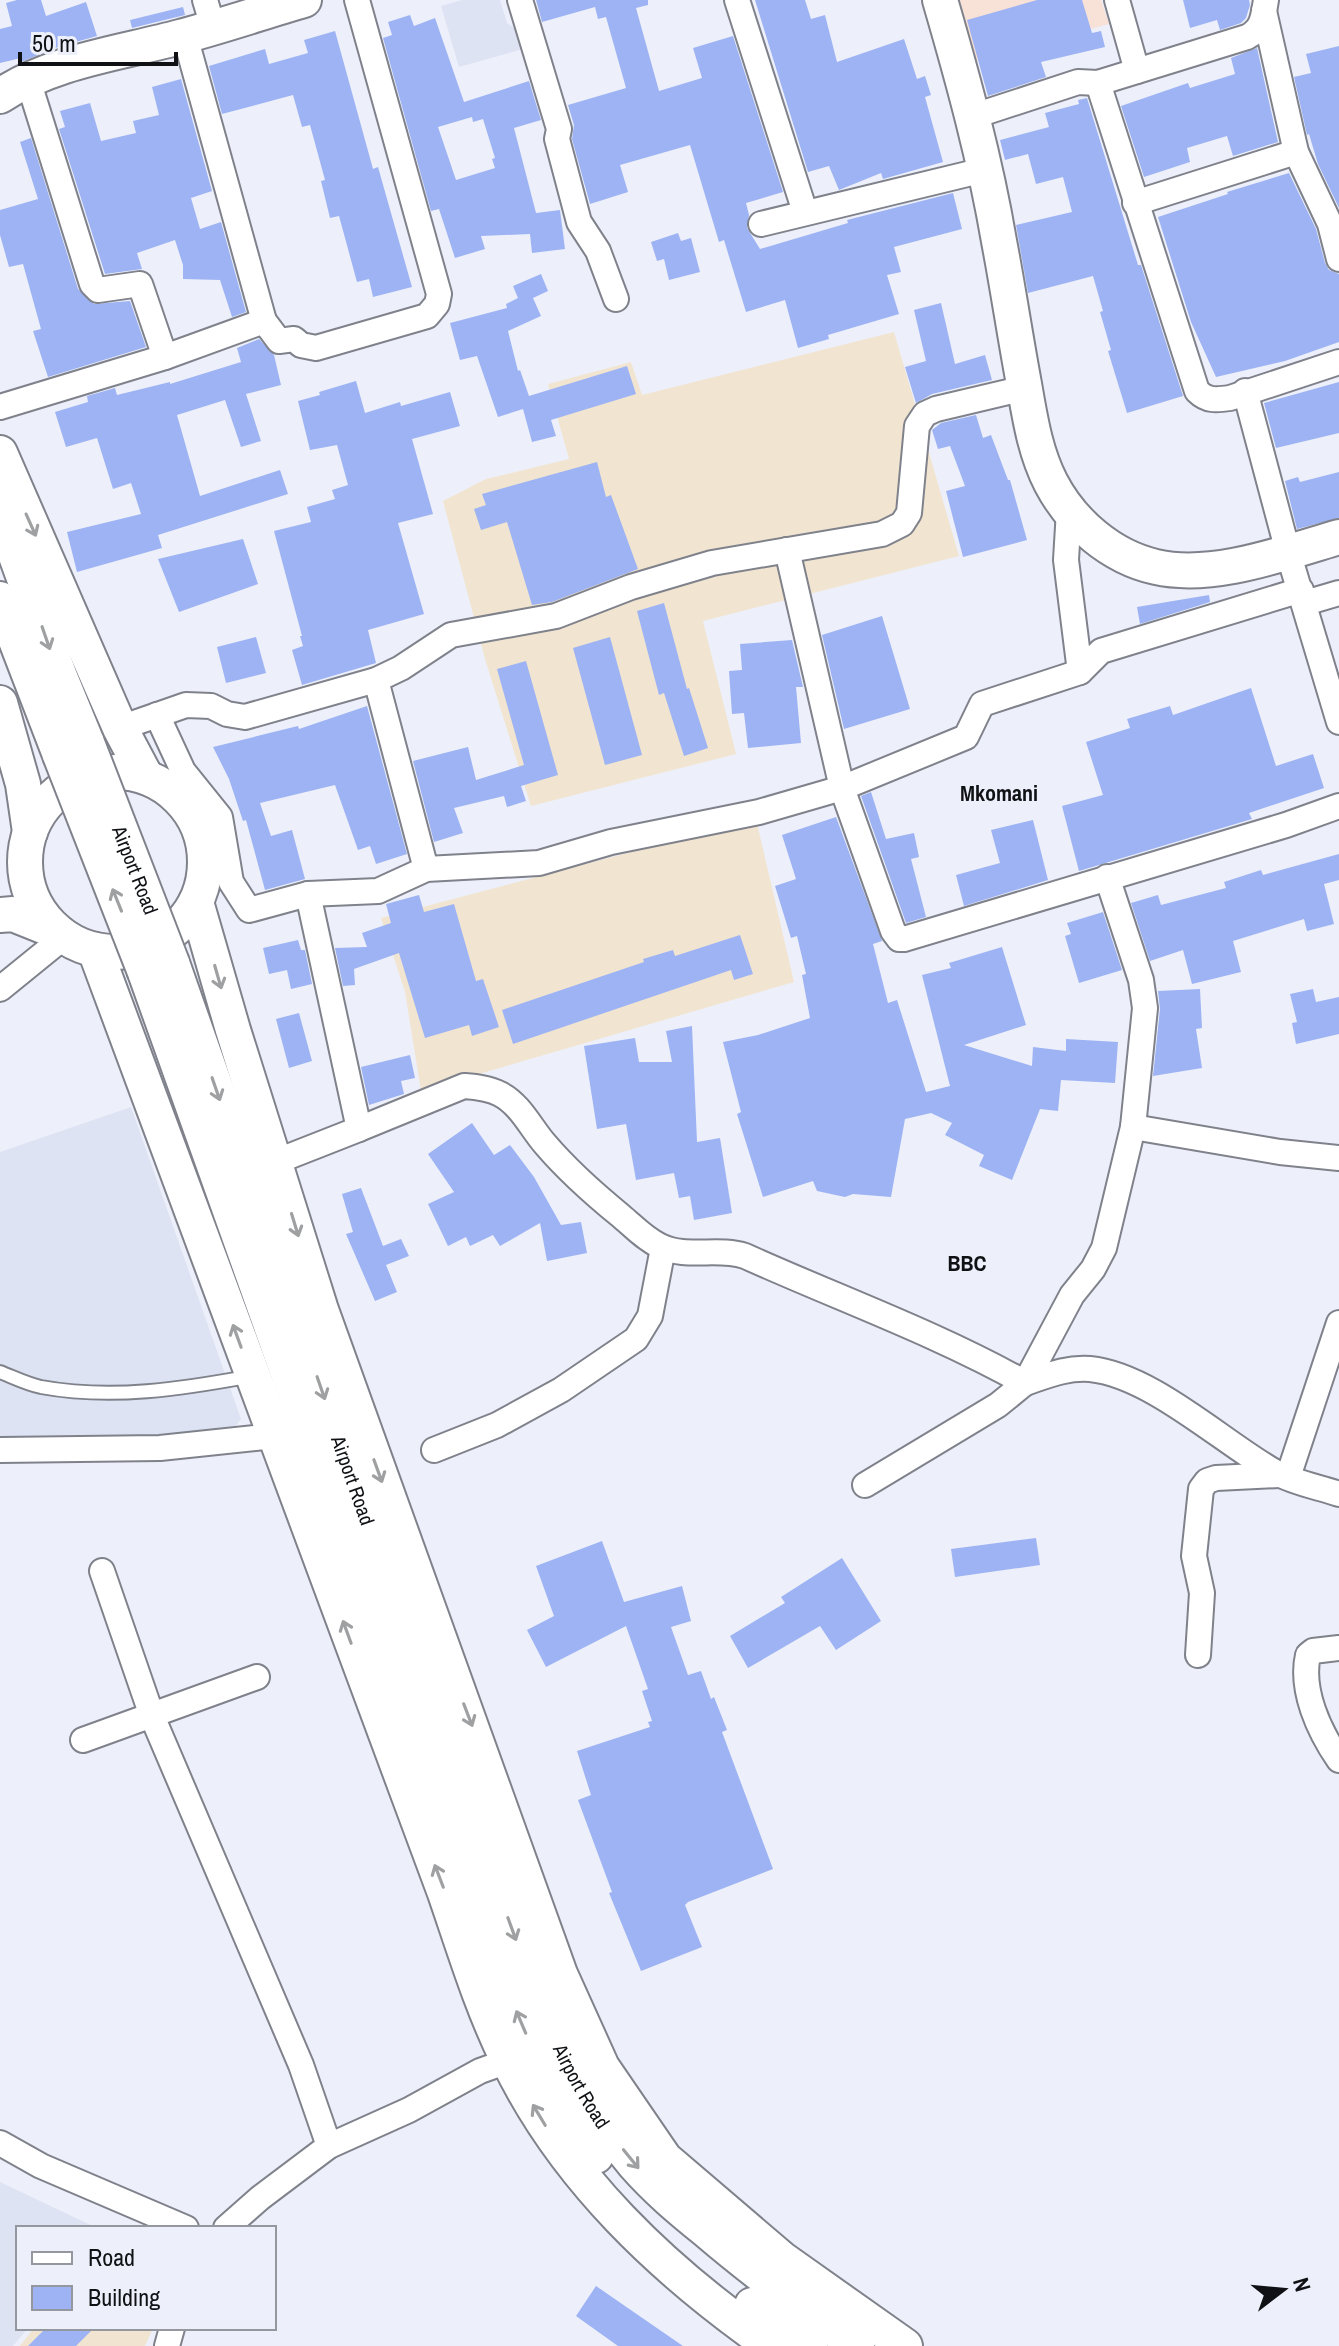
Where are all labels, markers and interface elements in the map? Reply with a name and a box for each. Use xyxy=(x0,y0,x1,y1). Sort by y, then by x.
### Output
scale bar xyxy=(20,16,176,66)
text: 50 m xyxy=(32,27,76,59)
one-way arrow xyxy=(25,512,40,537)
one-way arrow xyxy=(40,625,54,650)
district label: Mkomani xyxy=(960,778,1038,808)
street label: Airport Road xyxy=(106,821,165,918)
one-way arrow xyxy=(109,888,123,913)
one-way arrow xyxy=(211,963,226,989)
one-way arrow xyxy=(210,1077,224,1101)
one-way arrow xyxy=(288,1212,303,1238)
district label: BBC xyxy=(947,1248,987,1278)
one-way arrow xyxy=(229,1324,243,1349)
one-way arrow xyxy=(314,1375,329,1400)
street label: Airport Road xyxy=(325,1431,382,1528)
one-way arrow xyxy=(372,1459,387,1484)
one-way arrow xyxy=(339,1620,353,1645)
one-way arrow xyxy=(462,1702,477,1727)
one-way arrow xyxy=(431,1864,445,1888)
one-way arrow xyxy=(506,1916,521,1941)
one-way arrow xyxy=(513,2010,528,2035)
street label: Airport Road xyxy=(547,2038,617,2133)
one-way arrow xyxy=(530,2104,546,2127)
one-way arrow xyxy=(623,2148,640,2169)
legend xyxy=(16,2226,276,2330)
text: Road xyxy=(88,2241,135,2273)
north arrow xyxy=(1243,2250,1323,2330)
text: N xyxy=(1286,2274,1318,2295)
text: Building xyxy=(88,2281,160,2313)

